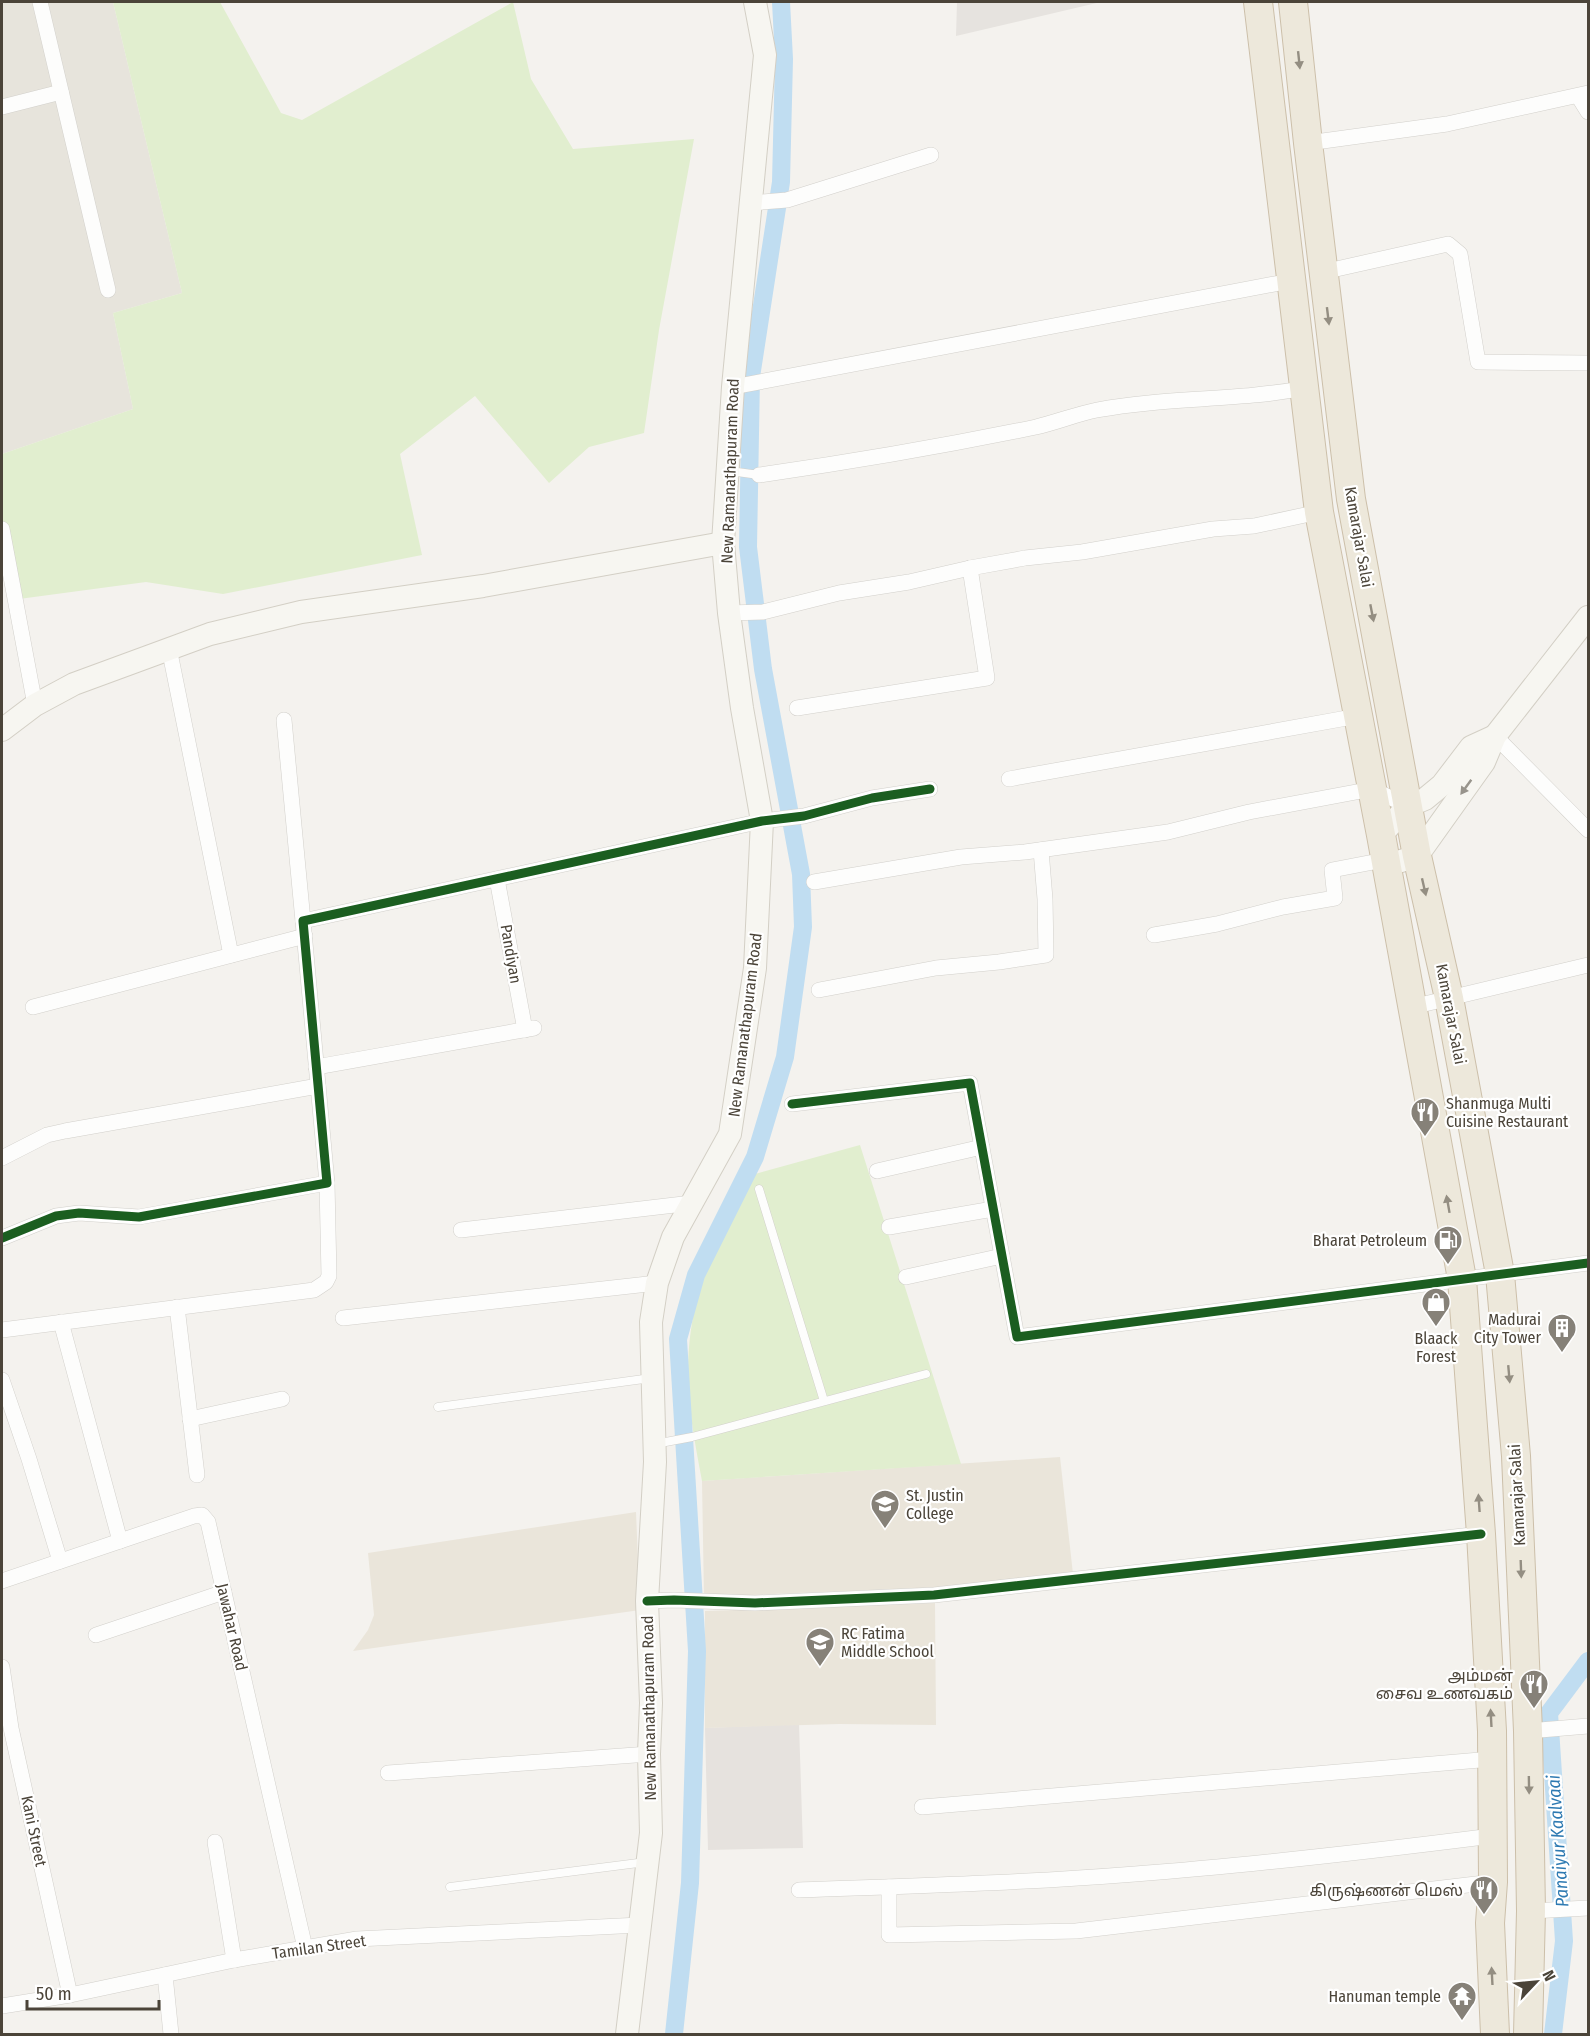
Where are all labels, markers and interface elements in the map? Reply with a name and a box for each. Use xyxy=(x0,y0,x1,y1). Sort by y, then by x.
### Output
one-way arrow xyxy=(1294,50,1304,69)
one-way arrow xyxy=(1323,307,1333,326)
street label: New Ramanathapuram Road xyxy=(717,378,743,564)
street label: Kamarajar Salai xyxy=(1341,485,1377,589)
one-way arrow xyxy=(1368,603,1377,622)
one-way arrow xyxy=(1460,778,1472,794)
one-way arrow xyxy=(1420,878,1429,897)
street label: Pandiyan xyxy=(496,923,526,985)
street label: New Ramanathapuram Road xyxy=(724,932,766,1118)
street label: Kamarajar Salai xyxy=(1432,962,1470,1066)
place label: Shanmuga Multi Cuisine Restaurant xyxy=(1446,1094,1569,1131)
restaurant icon: Shanmuga Multi Cuisine Restaurant xyxy=(1409,1096,1441,1138)
one-way arrow xyxy=(1443,1195,1452,1214)
fuel station icon: Bharat Petroleum xyxy=(1432,1224,1464,1266)
place label: Bharat Petroleum xyxy=(1313,1231,1427,1250)
shop icon: Blaack Forest xyxy=(1420,1286,1452,1328)
place label: Madurai City Tower xyxy=(1474,1310,1541,1347)
building icon: Madurai City Tower xyxy=(1546,1312,1578,1354)
place label: Blaack Forest xyxy=(1415,1329,1458,1366)
one-way arrow xyxy=(1504,1365,1514,1384)
street label: Kamarajar Salai xyxy=(1505,1444,1529,1546)
place label: St. Justin College xyxy=(906,1486,964,1523)
school or university icon: St. Justin College xyxy=(869,1488,901,1530)
one-way arrow xyxy=(1474,1493,1483,1512)
one-way arrow xyxy=(1516,1559,1525,1578)
street label: Jawahar Road xyxy=(213,1581,251,1673)
street label: New Ramanathapuram Road xyxy=(638,1615,660,1801)
place label: RC Fatima Middle School xyxy=(841,1624,934,1661)
school or university icon: RC Fatima Middle School xyxy=(804,1626,836,1668)
place label: அம்மன் சைவ உணவகம் xyxy=(1376,1666,1513,1703)
restaurant icon: அம்மன் சைவ உணவகம் xyxy=(1518,1668,1550,1710)
one-way arrow xyxy=(1486,1709,1495,1728)
water label: Panaiyur Kaalvaai xyxy=(1542,1774,1574,1908)
one-way arrow xyxy=(1524,1775,1534,1794)
street label: Kani Street xyxy=(17,1794,51,1869)
restaurant icon: கிருஷ்ணன் மெஸ் xyxy=(1468,1874,1500,1916)
place label: கிருஷ்ணன் மெஸ் xyxy=(1310,1881,1463,1902)
street label: Tamilan Street xyxy=(271,1931,368,1963)
north arrow xyxy=(1506,1952,1566,2012)
one-way arrow xyxy=(1488,1967,1497,1986)
text: N xyxy=(1538,1967,1560,1984)
scale bar xyxy=(27,1973,159,2011)
temple icon: Hanuman temple xyxy=(1446,1980,1478,2022)
text: 50 m xyxy=(36,1983,72,2005)
place label: Hanuman temple xyxy=(1329,1987,1441,2006)

